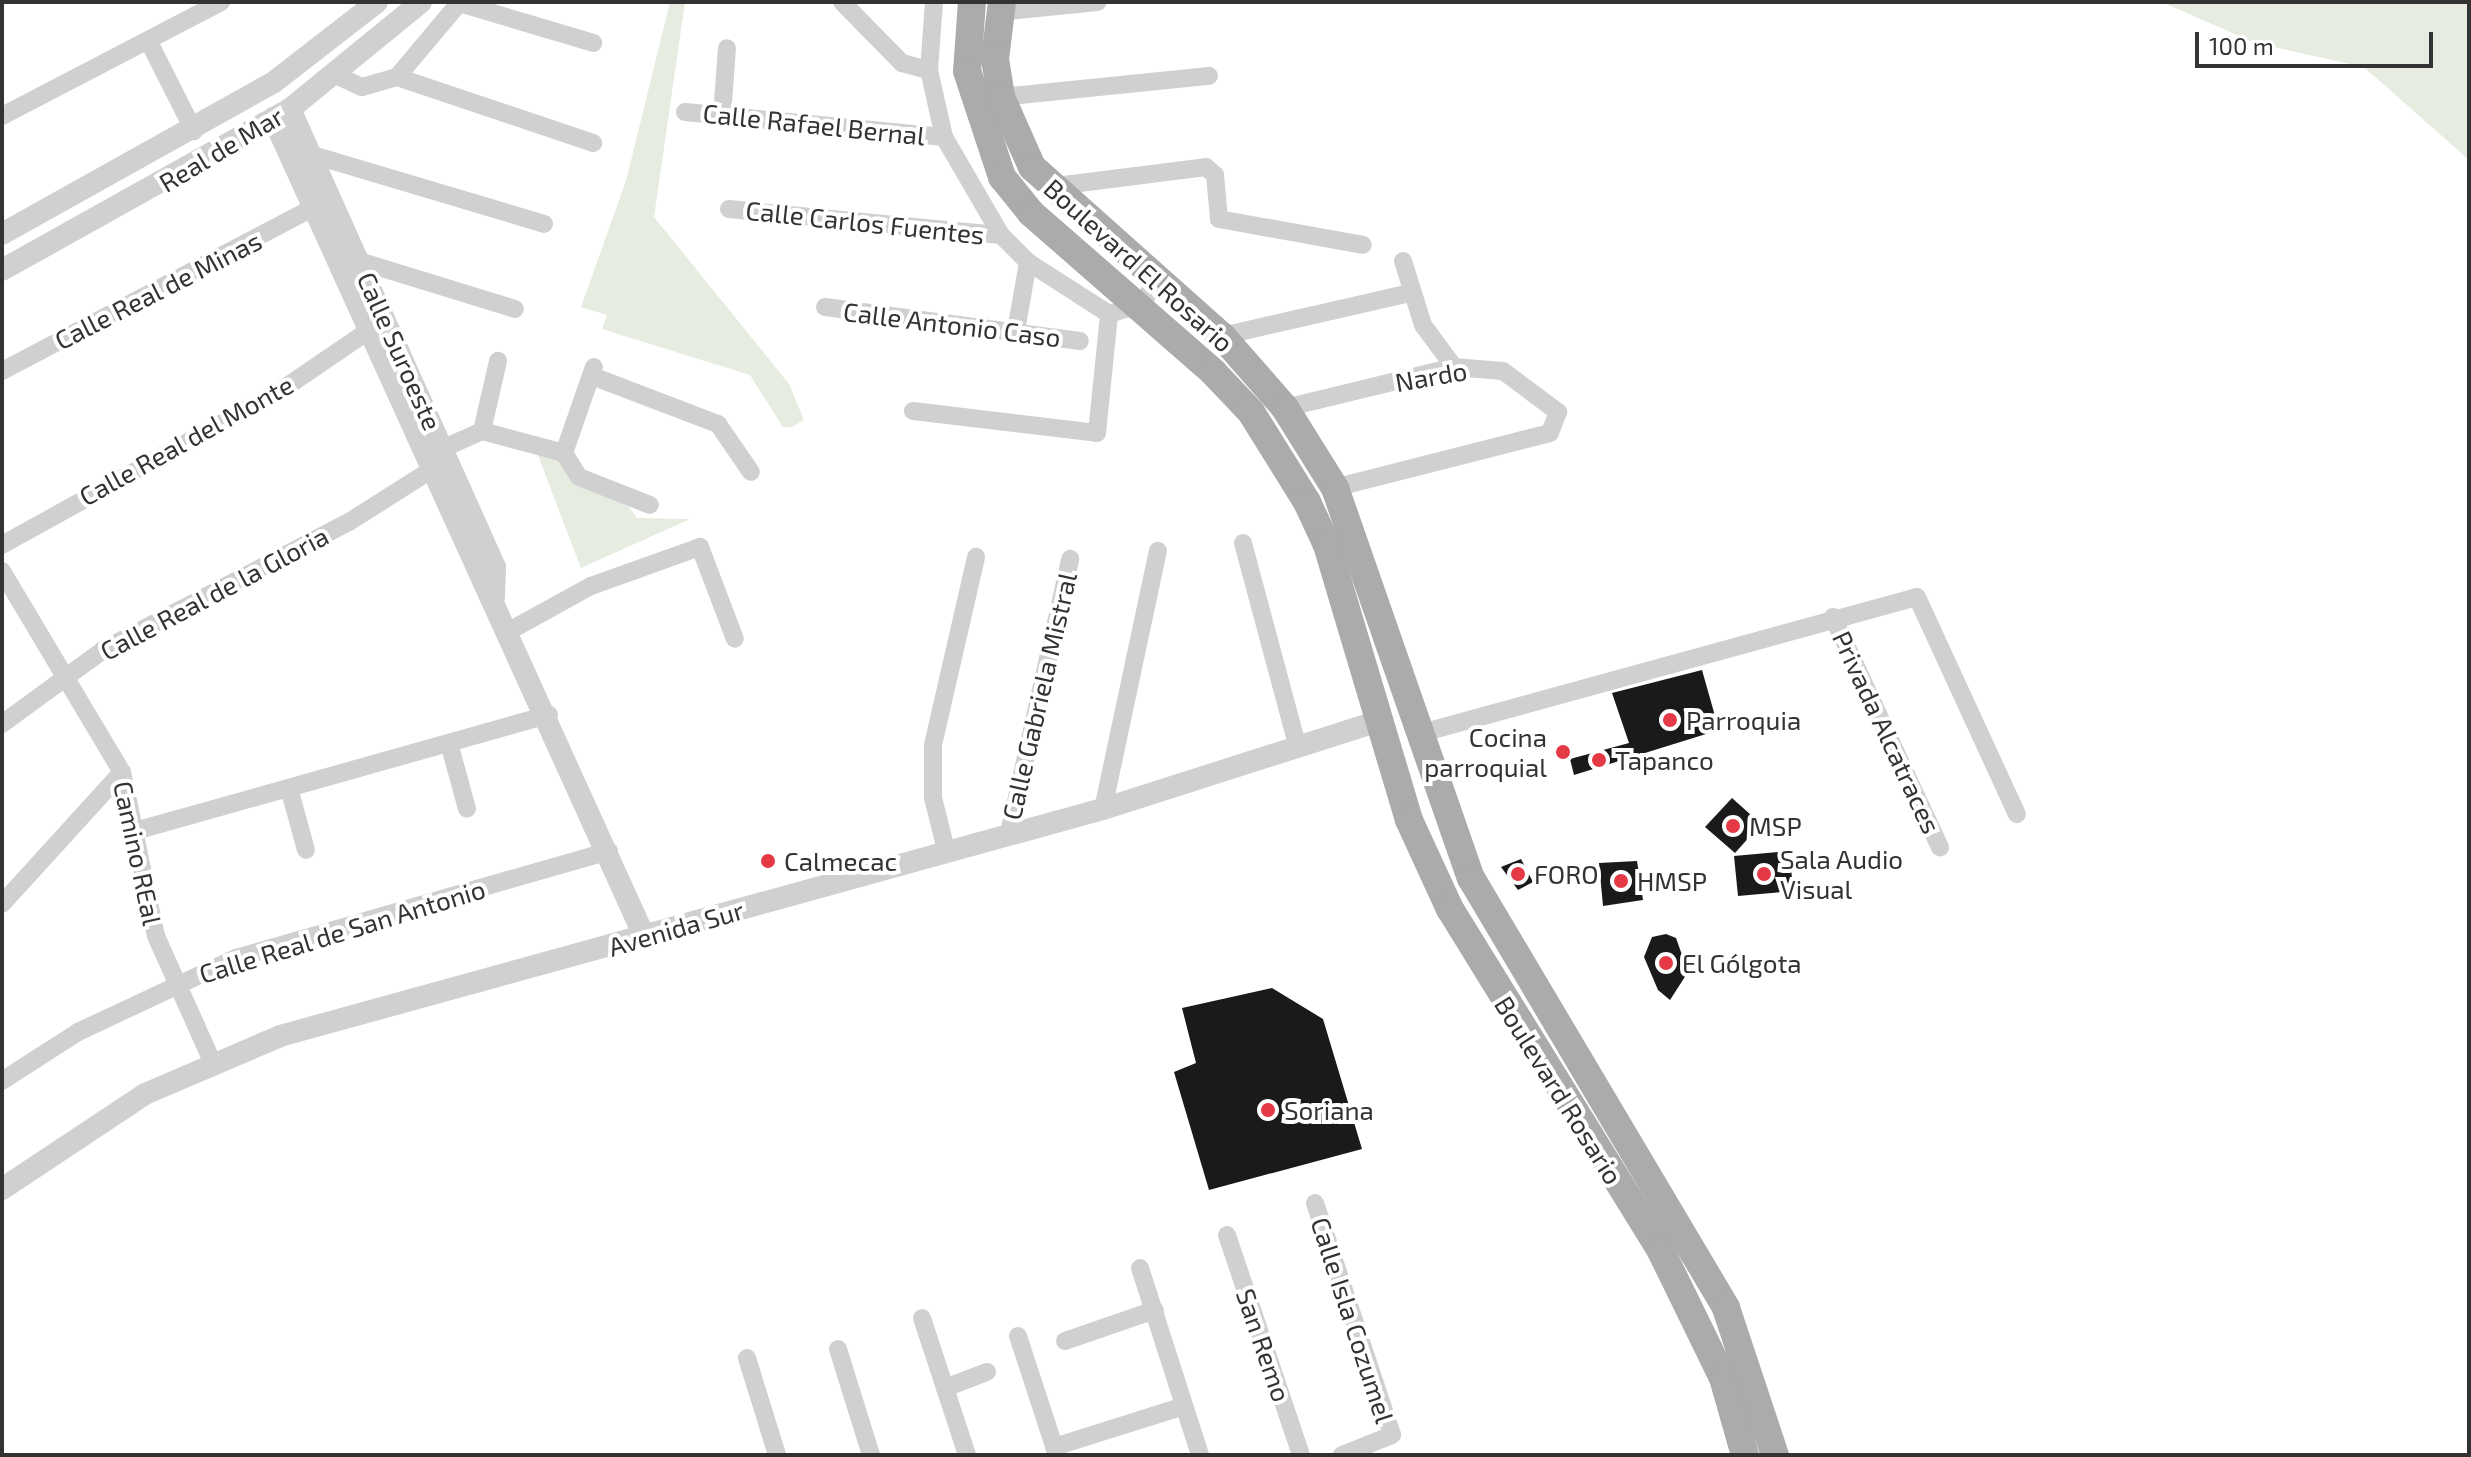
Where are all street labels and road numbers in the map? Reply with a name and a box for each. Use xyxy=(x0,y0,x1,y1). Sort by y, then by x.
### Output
street label: Calle Rafael Bernal xyxy=(701,97,927,151)
street label: Real de Mar xyxy=(153,100,289,198)
street label: Boulevard El Rosario xyxy=(1038,172,1240,358)
street label: Calle Carlos Fuentes xyxy=(744,194,986,250)
street label: Calle Real de Minas xyxy=(49,224,267,356)
street label: Calle Suroeste xyxy=(351,267,449,435)
street label: Calle Antonio Caso xyxy=(841,295,1063,353)
street label: Nardo xyxy=(1393,354,1469,398)
street label: Calle Real del Monte xyxy=(73,368,299,512)
street label: Calle Real de la Gloria xyxy=(94,520,334,666)
street label: Calle Gabriela Mistral xyxy=(995,569,1083,823)
street label: Privada Alcatraces xyxy=(1826,626,1948,838)
street label: Camino REal xyxy=(107,778,169,928)
street label: Calle Real de San Antonio xyxy=(195,872,489,990)
street label: Avenida Sur xyxy=(605,894,747,962)
street label: Boulevard Rosario xyxy=(1489,990,1629,1190)
street label: Calle Isla Cozumel xyxy=(1305,1213,1401,1427)
street label: San Remo xyxy=(1230,1285,1298,1405)

